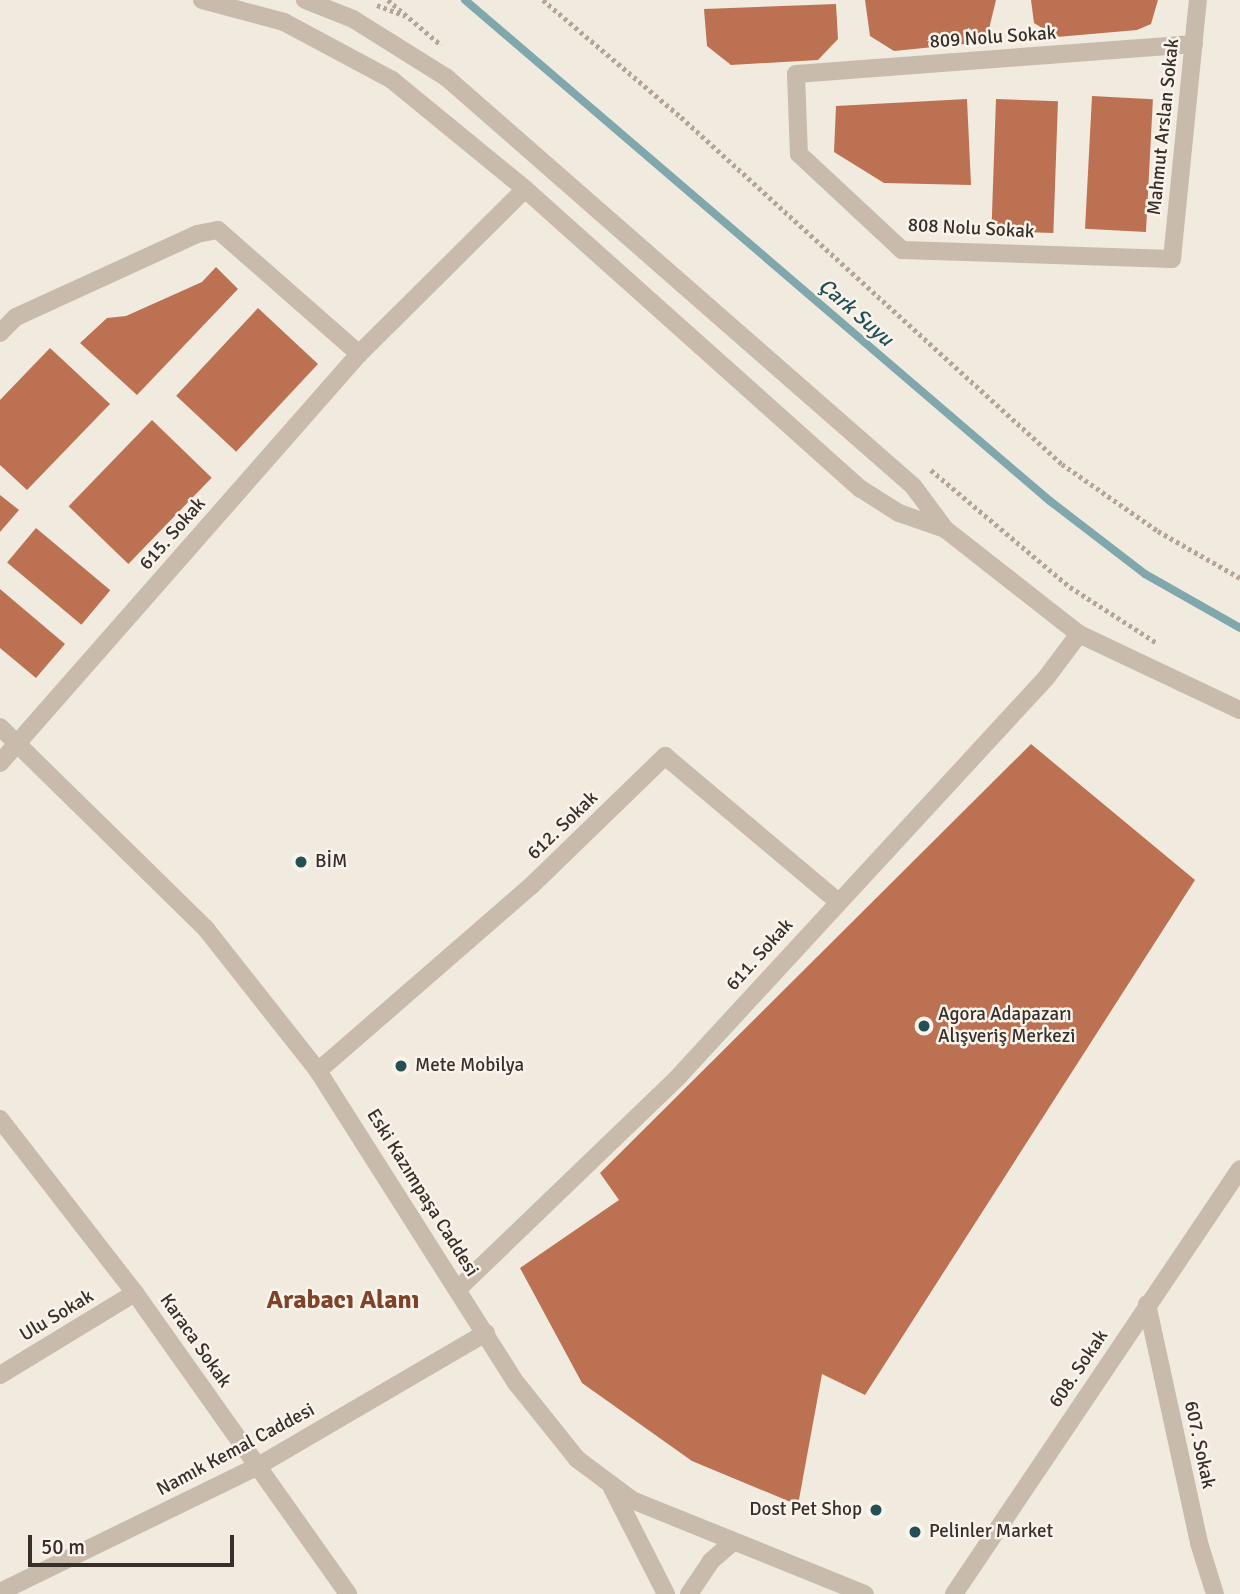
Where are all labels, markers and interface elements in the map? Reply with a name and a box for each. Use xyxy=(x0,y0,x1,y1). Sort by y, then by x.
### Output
street label: 809 Nolu Sokak xyxy=(929,22,1057,54)
street label: Mahmut Arslan Sokak xyxy=(1143,38,1185,216)
street label: 808 Nolu Sokak xyxy=(907,214,1035,244)
water label: Çark Suyu xyxy=(814,273,898,351)
street label: 615. Sokak xyxy=(135,493,211,575)
street label: 612. Sokak xyxy=(523,787,603,865)
place label: BİM xyxy=(315,851,347,873)
marker: BİM xyxy=(293,854,309,870)
street label: 611. Sokak xyxy=(722,914,798,996)
place label: Agora Adapazarı Alışveriş Merkezi xyxy=(938,1004,1075,1048)
marker: Agora Adapazarı Alışveriş Merkezi xyxy=(916,1018,932,1034)
place label: Mete Mobilya xyxy=(415,1055,524,1077)
marker: Mete Mobilya xyxy=(393,1058,409,1074)
street label: Eski Kazımpaşa Caddesi xyxy=(361,1105,483,1281)
street label: Ulu Sokak xyxy=(16,1285,98,1347)
district label: Arabacı Alanı xyxy=(266,1285,420,1317)
street label: Karaca Sokak xyxy=(154,1290,236,1392)
street label: 608. Sokak xyxy=(1045,1326,1113,1412)
street label: Namık Kemal Caddesi xyxy=(153,1399,319,1501)
street label: 607. Sokak xyxy=(1179,1399,1219,1491)
place label: Dost Pet Shop xyxy=(749,1499,862,1521)
marker: Dost Pet Shop xyxy=(868,1502,884,1518)
scale bar xyxy=(32,1520,238,1564)
place label: Pelinler Market xyxy=(929,1521,1053,1543)
marker: Pelinler Market xyxy=(907,1524,923,1540)
text: 50 m xyxy=(41,1534,85,1560)

